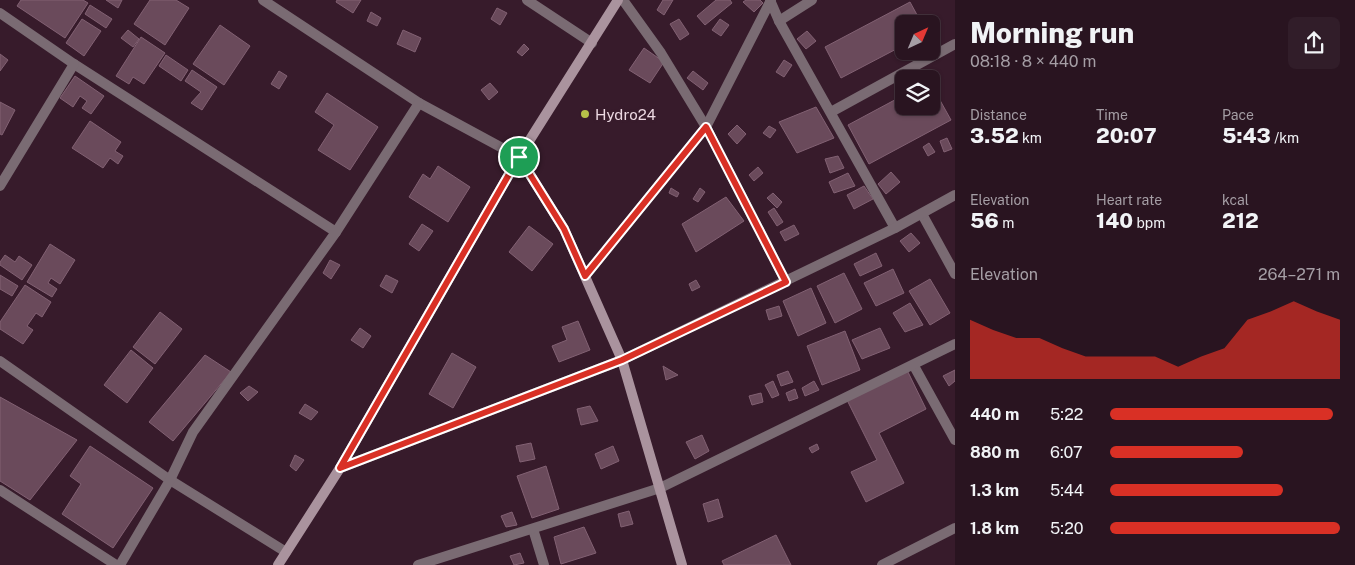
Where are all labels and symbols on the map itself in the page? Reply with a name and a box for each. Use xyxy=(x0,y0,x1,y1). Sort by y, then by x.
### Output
north arrow xyxy=(895,15,940,60)
place label: Hydro24 xyxy=(595,106,656,123)
marker: Hydro24 xyxy=(579,108,591,120)
pin xyxy=(498,136,540,178)

